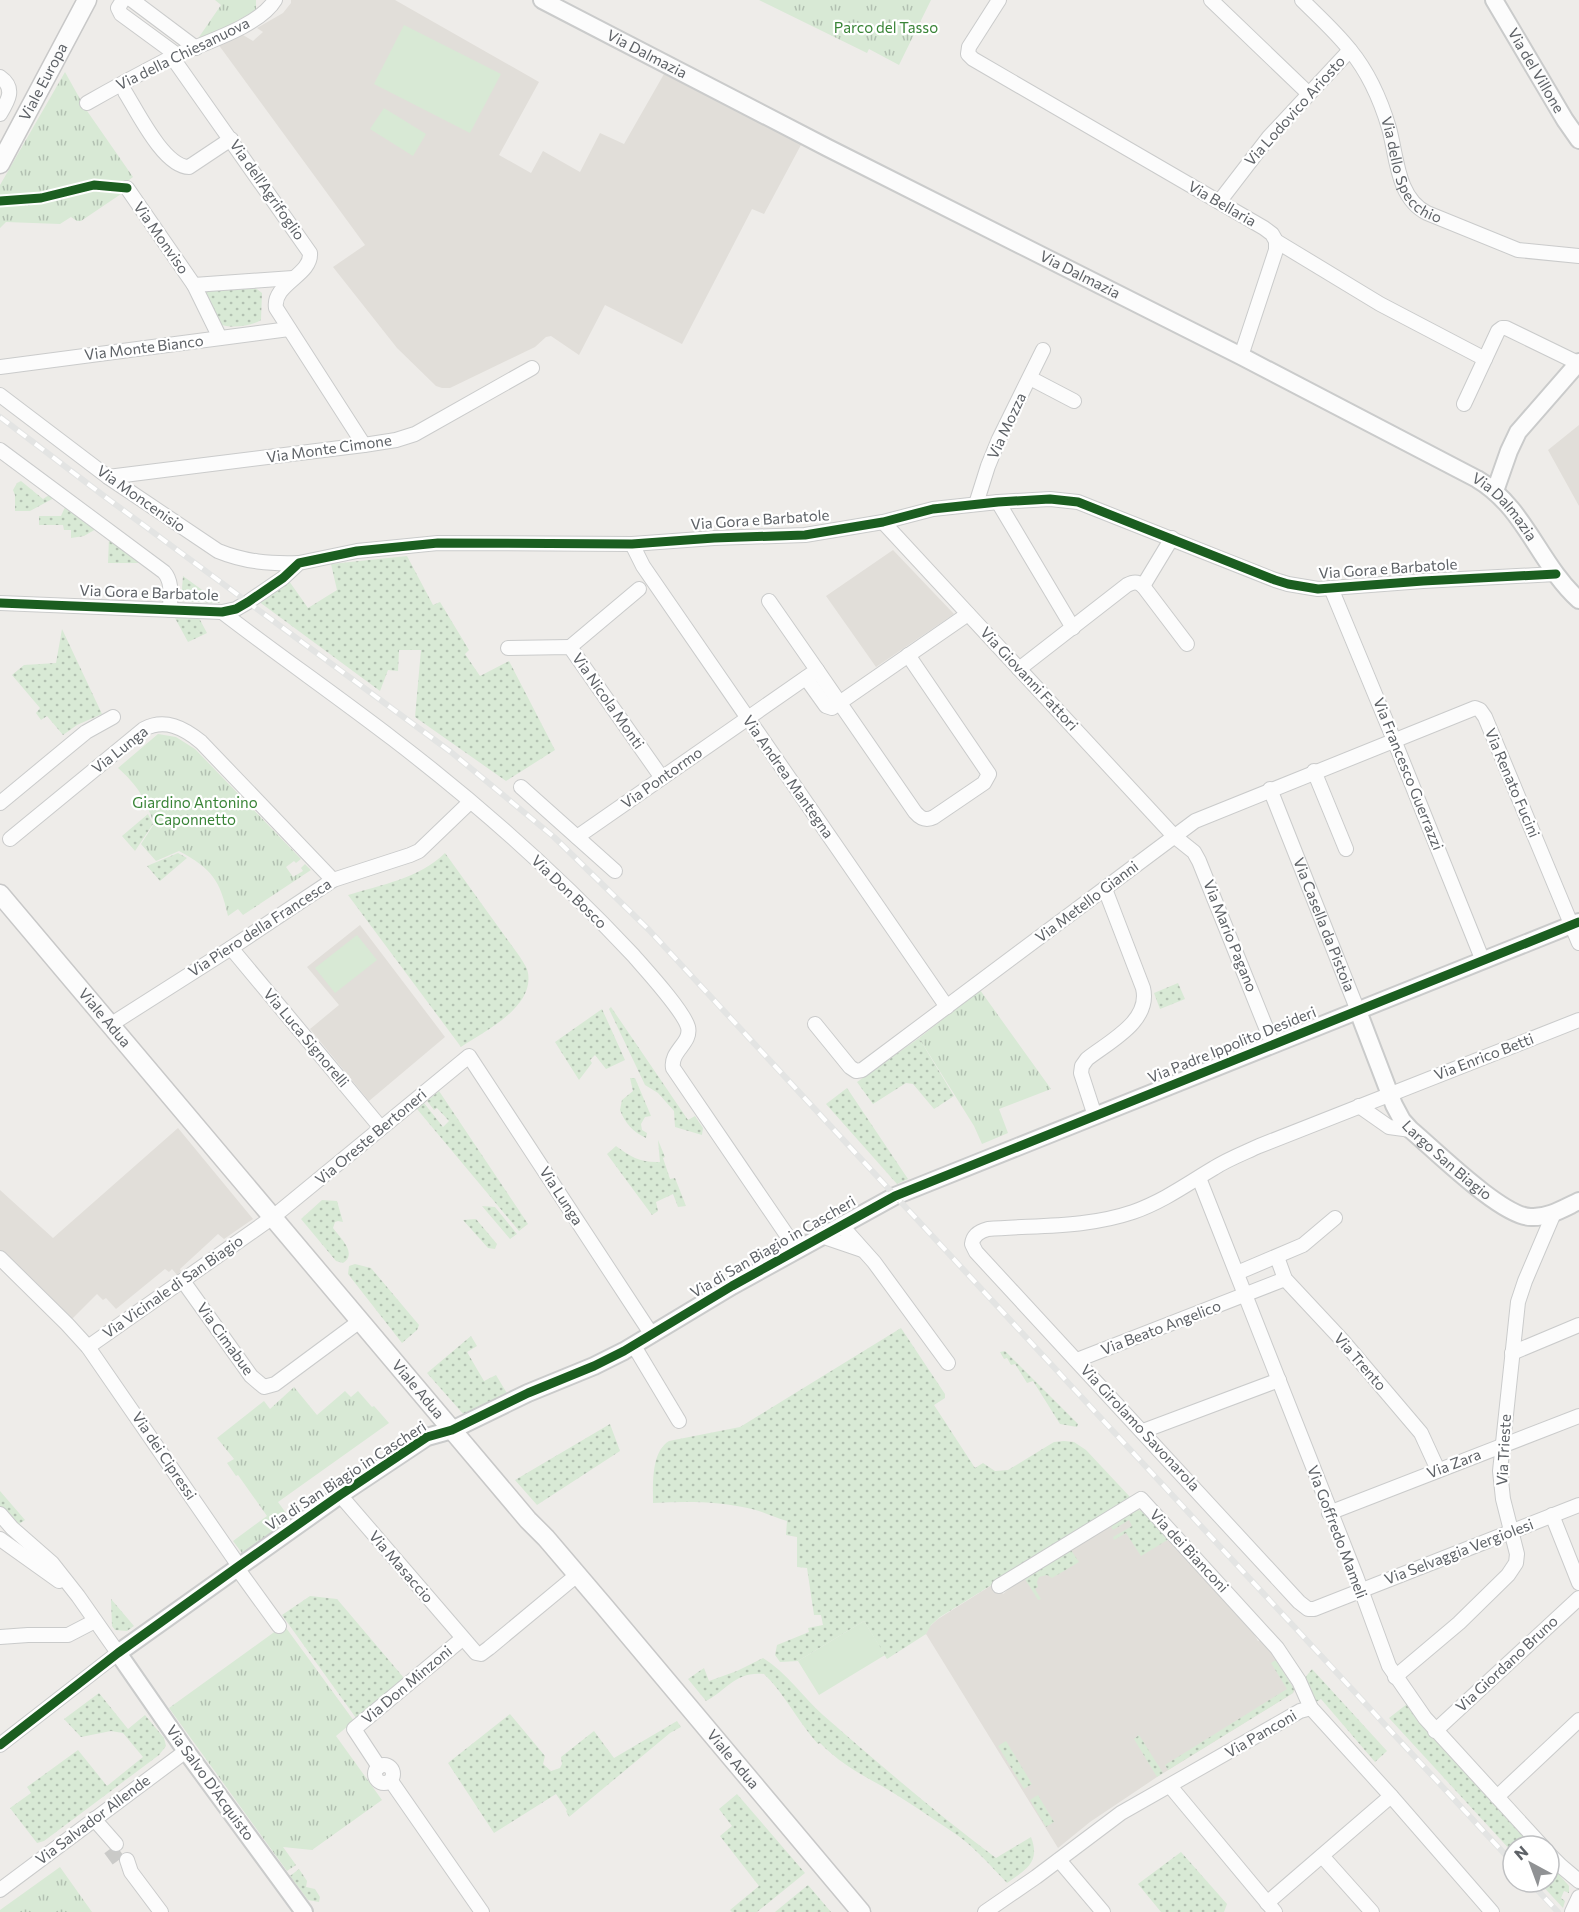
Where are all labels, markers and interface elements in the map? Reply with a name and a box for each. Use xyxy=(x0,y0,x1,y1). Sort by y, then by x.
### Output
street label: Via della Chiesanuova xyxy=(113,13,252,93)
park label: Parco del Tasso xyxy=(834,18,938,36)
street label: Via del Villone xyxy=(1505,24,1569,116)
street label: Via Dalmazia xyxy=(604,25,690,82)
street label: Viale Europa xyxy=(15,39,71,123)
street label: Via Lodovico Ariosto xyxy=(1240,52,1348,169)
street label: Via dello Specchio xyxy=(1378,114,1445,226)
street label: Via dell'Agrifoglio xyxy=(226,136,309,243)
street label: Via Bellaria xyxy=(1185,176,1260,230)
street label: Via Monviso xyxy=(130,198,193,277)
street label: Via Dalmazia xyxy=(1037,246,1124,302)
street label: Via Monte Bianco xyxy=(83,331,205,363)
street label: Via Mozza xyxy=(983,390,1029,462)
street label: Via Monte Cimone xyxy=(265,430,393,466)
street label: Via Moncenisio xyxy=(94,461,189,535)
street label: Via Dalmazia xyxy=(1469,468,1541,544)
street label: Via Gora e Barbatole xyxy=(690,505,830,533)
street label: Via Gora e Barbatole xyxy=(1318,554,1458,582)
street label: Via Gora e Barbatole xyxy=(79,581,219,603)
street label: Via Giovanni Fattori xyxy=(977,623,1082,734)
street label: Via Nicola Monti xyxy=(569,649,649,752)
street label: Via Francesco Guerrazzi xyxy=(1370,695,1448,852)
street label: Via Andrea Mantegna xyxy=(740,711,838,841)
street label: Via Lunga xyxy=(88,722,151,777)
street label: Via Renato Fucini xyxy=(1482,725,1544,840)
street label: Via Pontormo xyxy=(618,743,705,812)
park label: Giardino Antonino Caponnetto xyxy=(132,793,258,828)
street label: Via Don Bosco xyxy=(528,851,611,932)
street label: Via Casella da Pistoia xyxy=(1290,855,1359,994)
street label: Via Metello Gianni xyxy=(1031,857,1141,946)
street label: Via Piero della Francesca xyxy=(185,874,334,980)
street label: Via Mario Pagano xyxy=(1200,877,1262,994)
street label: Viale Adua xyxy=(75,984,135,1050)
street label: Via Luca Signorelli xyxy=(260,984,353,1090)
street label: Via Padre Ippolito Desideri xyxy=(1145,1002,1318,1086)
street label: Via Enrico Betti xyxy=(1431,1029,1536,1083)
street label: Via Oreste Bertoneri xyxy=(311,1085,430,1188)
street label: Largo San Biagio xyxy=(1399,1116,1496,1203)
street label: Via Lunga xyxy=(536,1163,587,1228)
street label: Via di San Biagio in Cascheri xyxy=(687,1191,858,1301)
street label: Via Vicinale di San Biagio xyxy=(99,1231,246,1341)
street label: Via Beato Angelico xyxy=(1098,1296,1223,1358)
street label: Via Cimabue xyxy=(194,1299,258,1378)
street label: Via Trento xyxy=(1331,1329,1391,1394)
street label: Viale Adua xyxy=(389,1356,449,1422)
street label: Via Girolamo Savonarola xyxy=(1077,1360,1204,1494)
street label: Via dei Cipressi xyxy=(129,1408,201,1503)
street label: Via Trieste xyxy=(1492,1414,1514,1486)
street label: Via di San Biagio in Cascheri xyxy=(262,1417,429,1534)
street label: Via Zara xyxy=(1424,1445,1483,1482)
street label: Via Goffredo Mameli xyxy=(1304,1463,1372,1601)
street label: Via dei Bianconi xyxy=(1147,1505,1233,1596)
street label: Via Selvaggia Vergiolesi xyxy=(1382,1514,1536,1588)
street label: Via Masaccio xyxy=(366,1527,438,1606)
street label: Via Giordano Bruno xyxy=(1452,1611,1561,1715)
street label: Via Don Minzoni xyxy=(358,1641,455,1727)
street label: Via Panconi xyxy=(1222,1705,1299,1761)
street label: Via Salvo D'Acquisto xyxy=(163,1721,259,1844)
street label: Viale Adua xyxy=(704,1725,763,1792)
street label: Via Salvador Allende xyxy=(32,1770,153,1868)
north arrow xyxy=(1501,1834,1561,1894)
text: N xyxy=(1510,1841,1532,1863)

